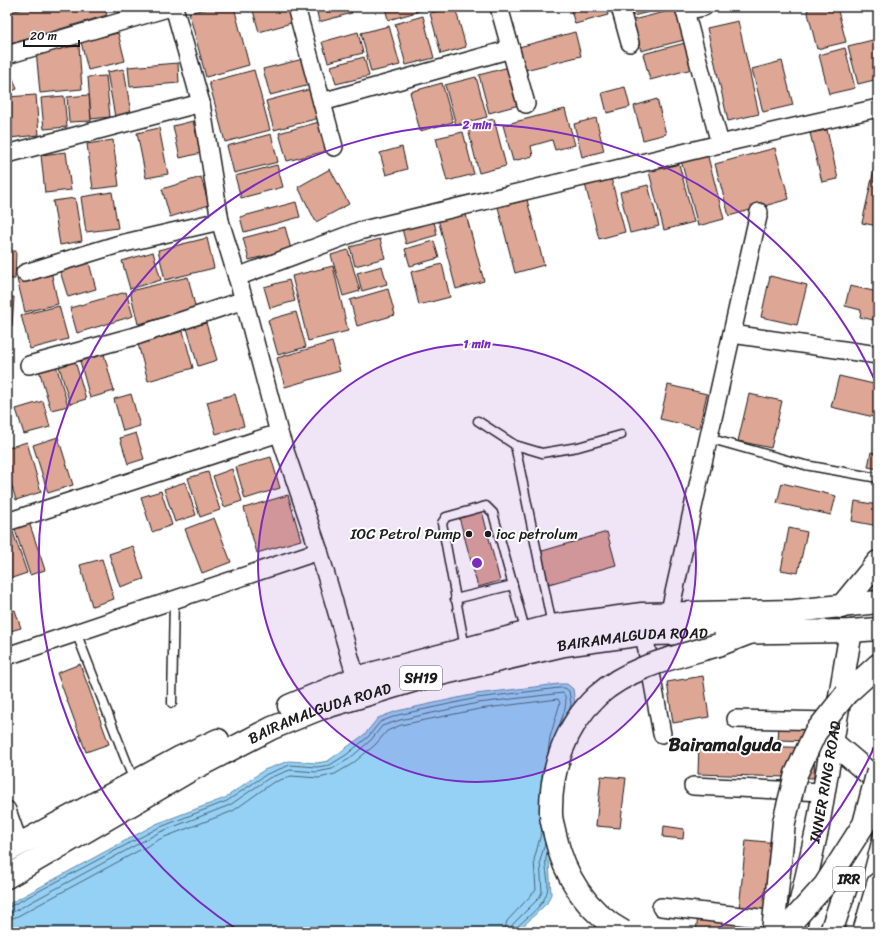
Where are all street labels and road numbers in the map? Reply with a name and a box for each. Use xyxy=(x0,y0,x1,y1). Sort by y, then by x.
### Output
street label: BAIRAMALGUDA ROAD xyxy=(555,620,708,659)
road number: SH19 xyxy=(400,666,442,690)
street label: BAIRAMALGUDA ROAD xyxy=(243,675,394,751)
street label: INNER RING ROAD xyxy=(801,719,849,847)
road number: IRR xyxy=(833,867,865,891)

